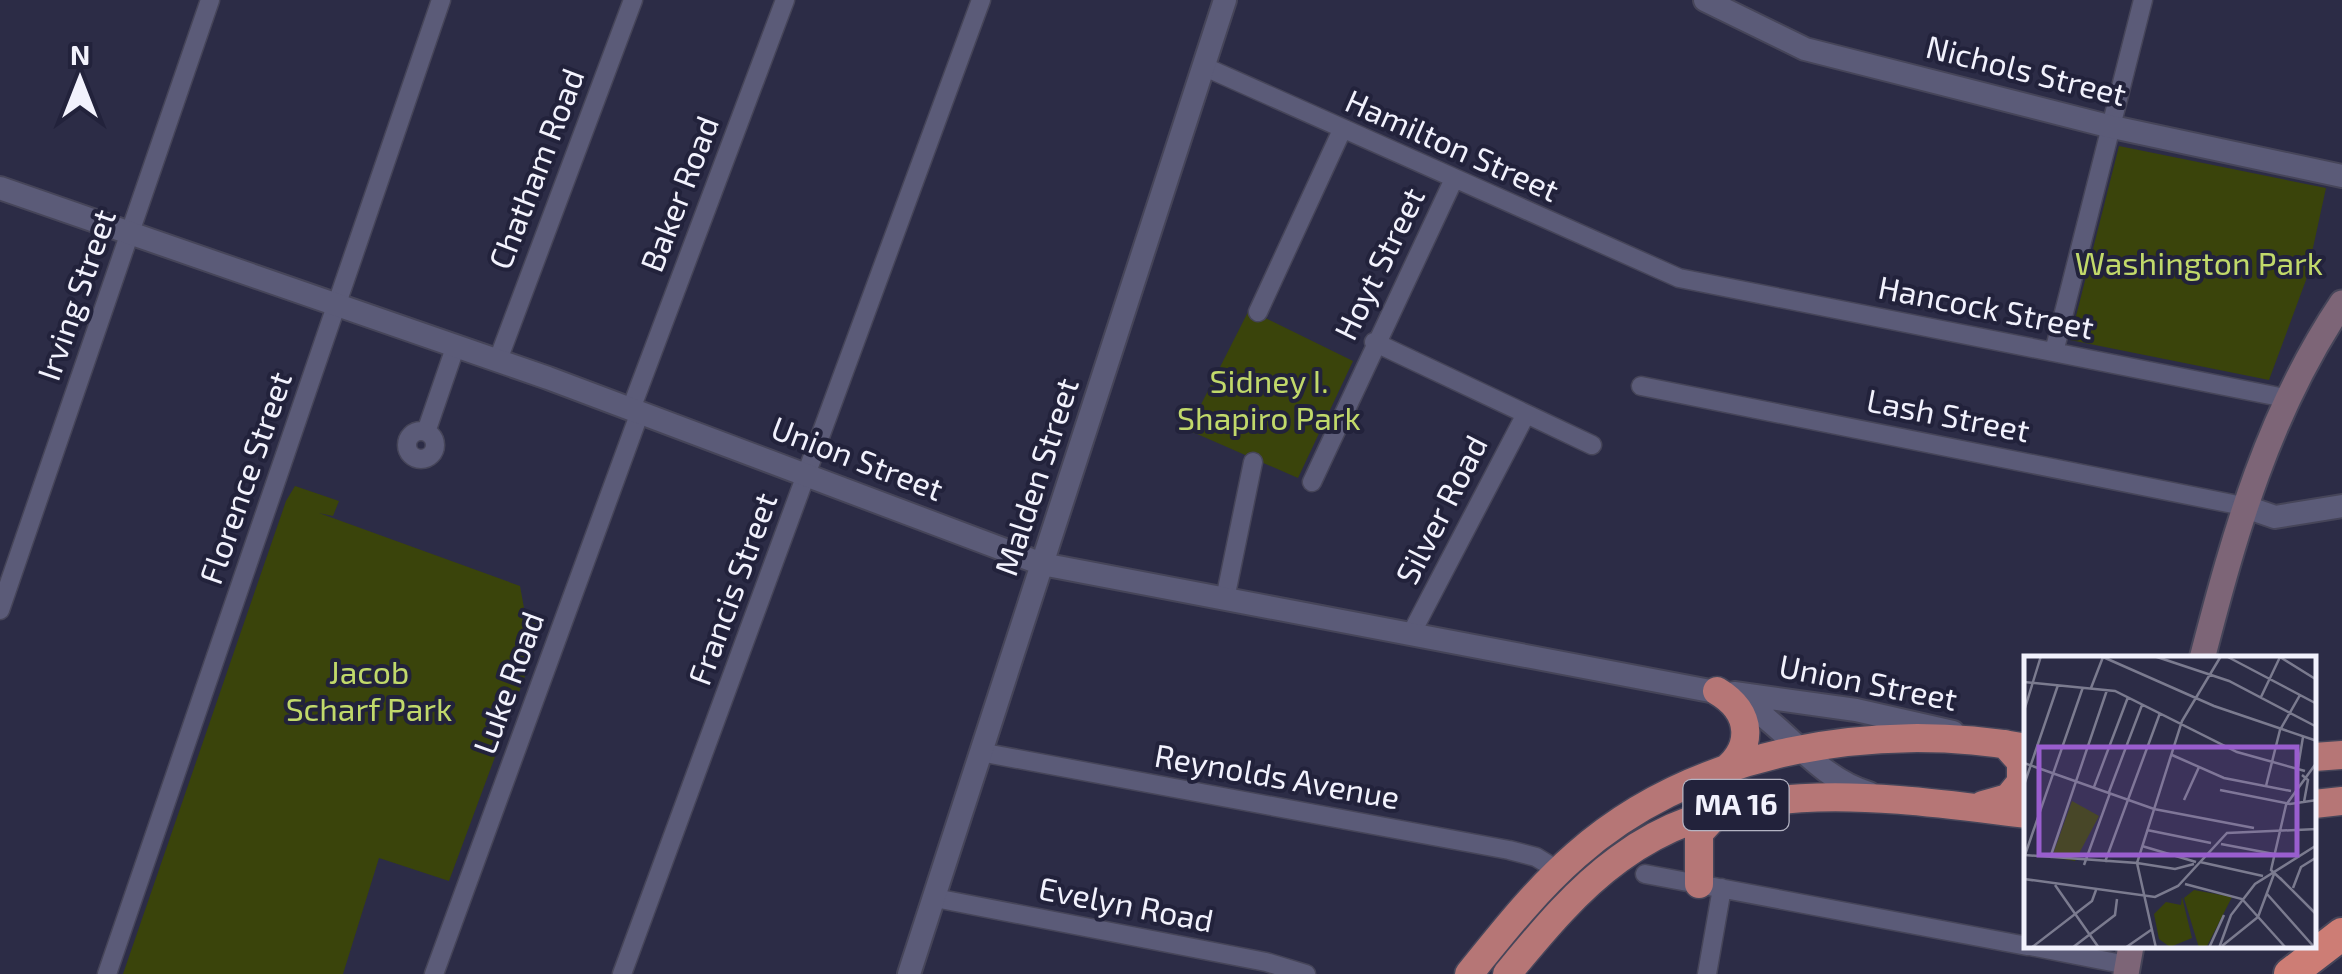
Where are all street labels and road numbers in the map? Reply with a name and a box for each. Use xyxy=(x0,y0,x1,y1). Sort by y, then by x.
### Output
street label: Nichols Street xyxy=(1923,26,2130,112)
street label: Chatham Road xyxy=(479,63,591,274)
street label: Hamilton Street xyxy=(1340,80,1565,208)
street label: Baker Road xyxy=(631,110,725,276)
street label: Hoyt Street xyxy=(1325,181,1431,345)
street label: Irving Street xyxy=(28,204,122,385)
street label: Hancock Street xyxy=(1875,267,2097,346)
street label: Florence Street xyxy=(190,366,298,588)
street label: Malden Street xyxy=(985,373,1085,580)
street label: Lash Street xyxy=(1864,380,2033,448)
street label: Union Street xyxy=(767,407,949,507)
street label: Silver Road xyxy=(1387,428,1494,590)
street label: Francis Street xyxy=(679,487,783,690)
street label: Luke Road xyxy=(464,606,550,759)
street label: Union Street xyxy=(1776,645,1961,717)
street label: Reynolds Avenue xyxy=(1152,735,1403,815)
road number: MA 16 xyxy=(1684,780,1788,830)
street label: Evelyn Road xyxy=(1036,867,1217,939)

